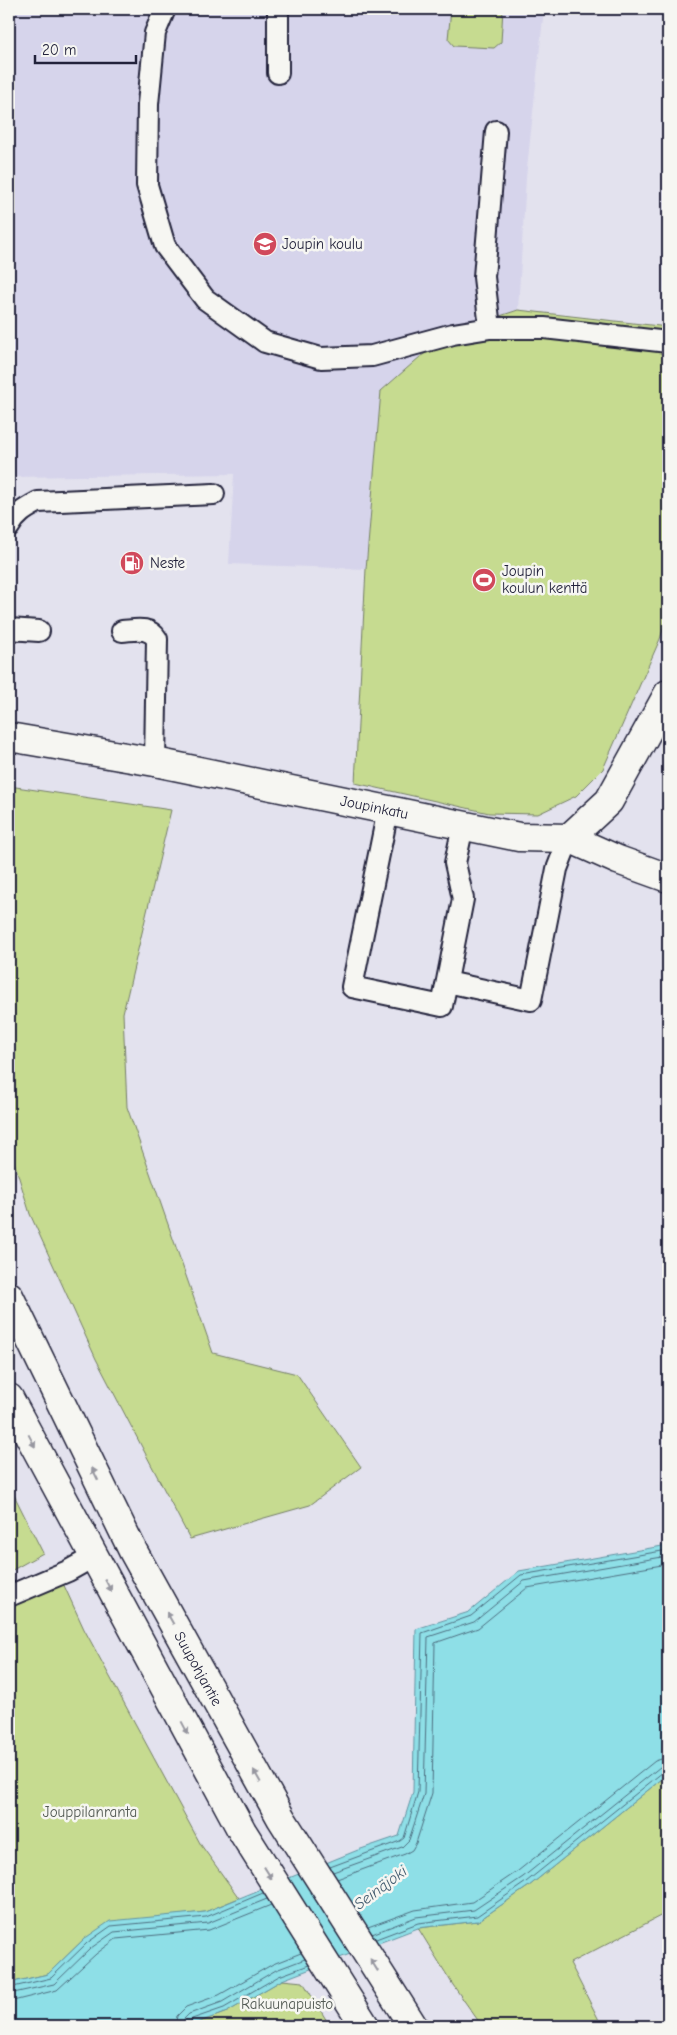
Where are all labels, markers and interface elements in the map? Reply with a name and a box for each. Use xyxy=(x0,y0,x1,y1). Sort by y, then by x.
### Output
scale bar xyxy=(35,32,136,64)
text: 20 m xyxy=(42,41,76,59)
school or university icon: Joupin koulu xyxy=(252,231,278,257)
place label: Joupin koulu xyxy=(282,235,363,253)
fuel station icon: Neste xyxy=(119,550,145,576)
place label: Neste xyxy=(150,554,185,572)
place label: Joupin koulun kenttä xyxy=(502,562,587,597)
sports icon: Joupin koulun kenttä xyxy=(471,567,497,593)
street label: Joupinkatu xyxy=(339,791,410,823)
one-way arrow xyxy=(27,1435,36,1448)
one-way arrow xyxy=(91,1467,99,1481)
one-way arrow xyxy=(104,1577,112,1592)
one-way arrow xyxy=(166,1611,174,1626)
street label: Suupohjantie xyxy=(170,1628,226,1709)
one-way arrow xyxy=(181,1721,190,1734)
one-way arrow xyxy=(253,1768,261,1783)
park label: Jouppilanranta xyxy=(43,1803,137,1821)
water label: Seinäjoki xyxy=(351,1862,411,1914)
one-way arrow xyxy=(263,1866,273,1879)
one-way arrow xyxy=(369,1959,378,1972)
park label: Rakuunapuisto xyxy=(241,1995,333,2013)

